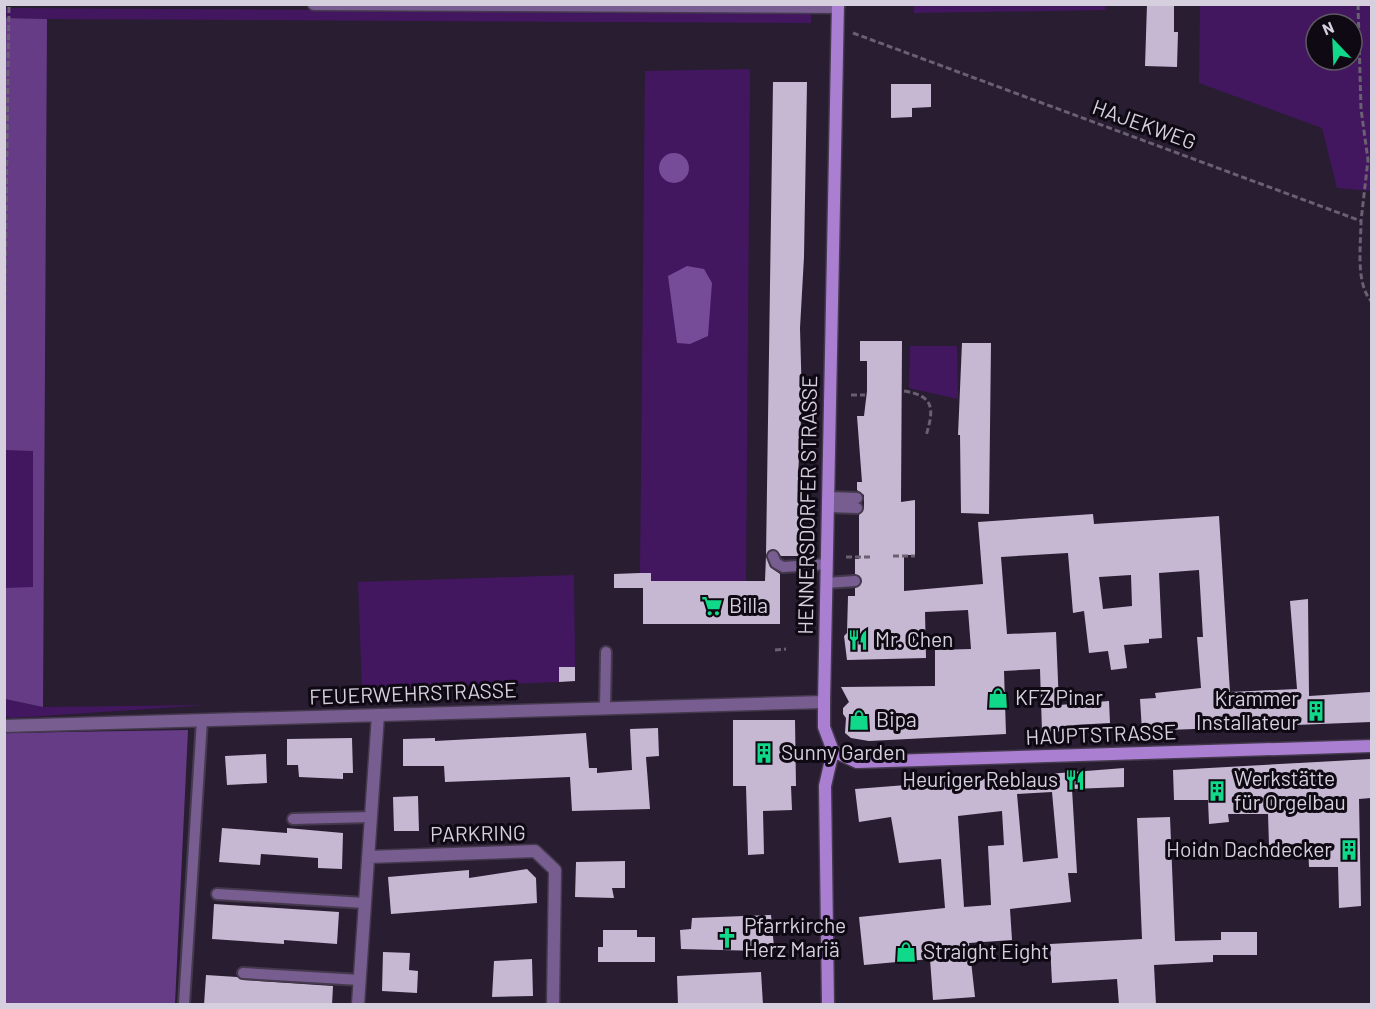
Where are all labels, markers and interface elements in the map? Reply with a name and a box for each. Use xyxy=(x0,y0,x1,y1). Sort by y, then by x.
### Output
north arrow xyxy=(1304,12,1364,72)
text: N xyxy=(1319,17,1337,39)
street label: HAJEKWEG xyxy=(1089,93,1200,154)
street label: HENNERSDORFER STRASSE xyxy=(792,375,821,635)
place label: Billa xyxy=(729,592,768,617)
supermarket icon: Billa xyxy=(700,594,724,618)
place label: Mr. Chen xyxy=(875,626,953,651)
restaurant icon: Mr. Chen xyxy=(846,628,870,652)
street label: FEUERWEHRSTRASSE xyxy=(309,676,517,709)
place label: KFZ Pinar xyxy=(1015,684,1103,709)
place label: Krammer Installateur xyxy=(1196,685,1299,734)
shop icon: KFZ Pinar xyxy=(986,686,1010,710)
building icon: Krammer Installateur xyxy=(1304,699,1328,723)
place label: Bipa xyxy=(876,706,917,731)
shop icon: Bipa xyxy=(847,708,871,732)
street label: HAUPTSTRASSE xyxy=(1025,718,1177,749)
place label: Sunny Garden xyxy=(781,739,906,764)
building icon: Sunny Garden xyxy=(752,741,776,765)
place label: Werkstätte für Orgelbau xyxy=(1234,765,1346,814)
place label: Heuriger Reblaus xyxy=(902,766,1058,791)
restaurant icon: Heuriger Reblaus xyxy=(1063,768,1087,792)
building icon: Werkstätte für Orgelbau xyxy=(1205,779,1229,803)
street label: PARKRING xyxy=(430,819,526,846)
place label: Hoidn Dachdecker xyxy=(1166,836,1332,861)
building icon: Hoidn Dachdecker xyxy=(1337,838,1361,862)
place label: Pfarrkirche Herz Mariä xyxy=(744,912,846,961)
church icon: Pfarrkirche Herz Mariä xyxy=(715,926,739,950)
place label: Straight Eight xyxy=(923,938,1049,963)
shop icon: Straight Eight xyxy=(894,940,918,964)

